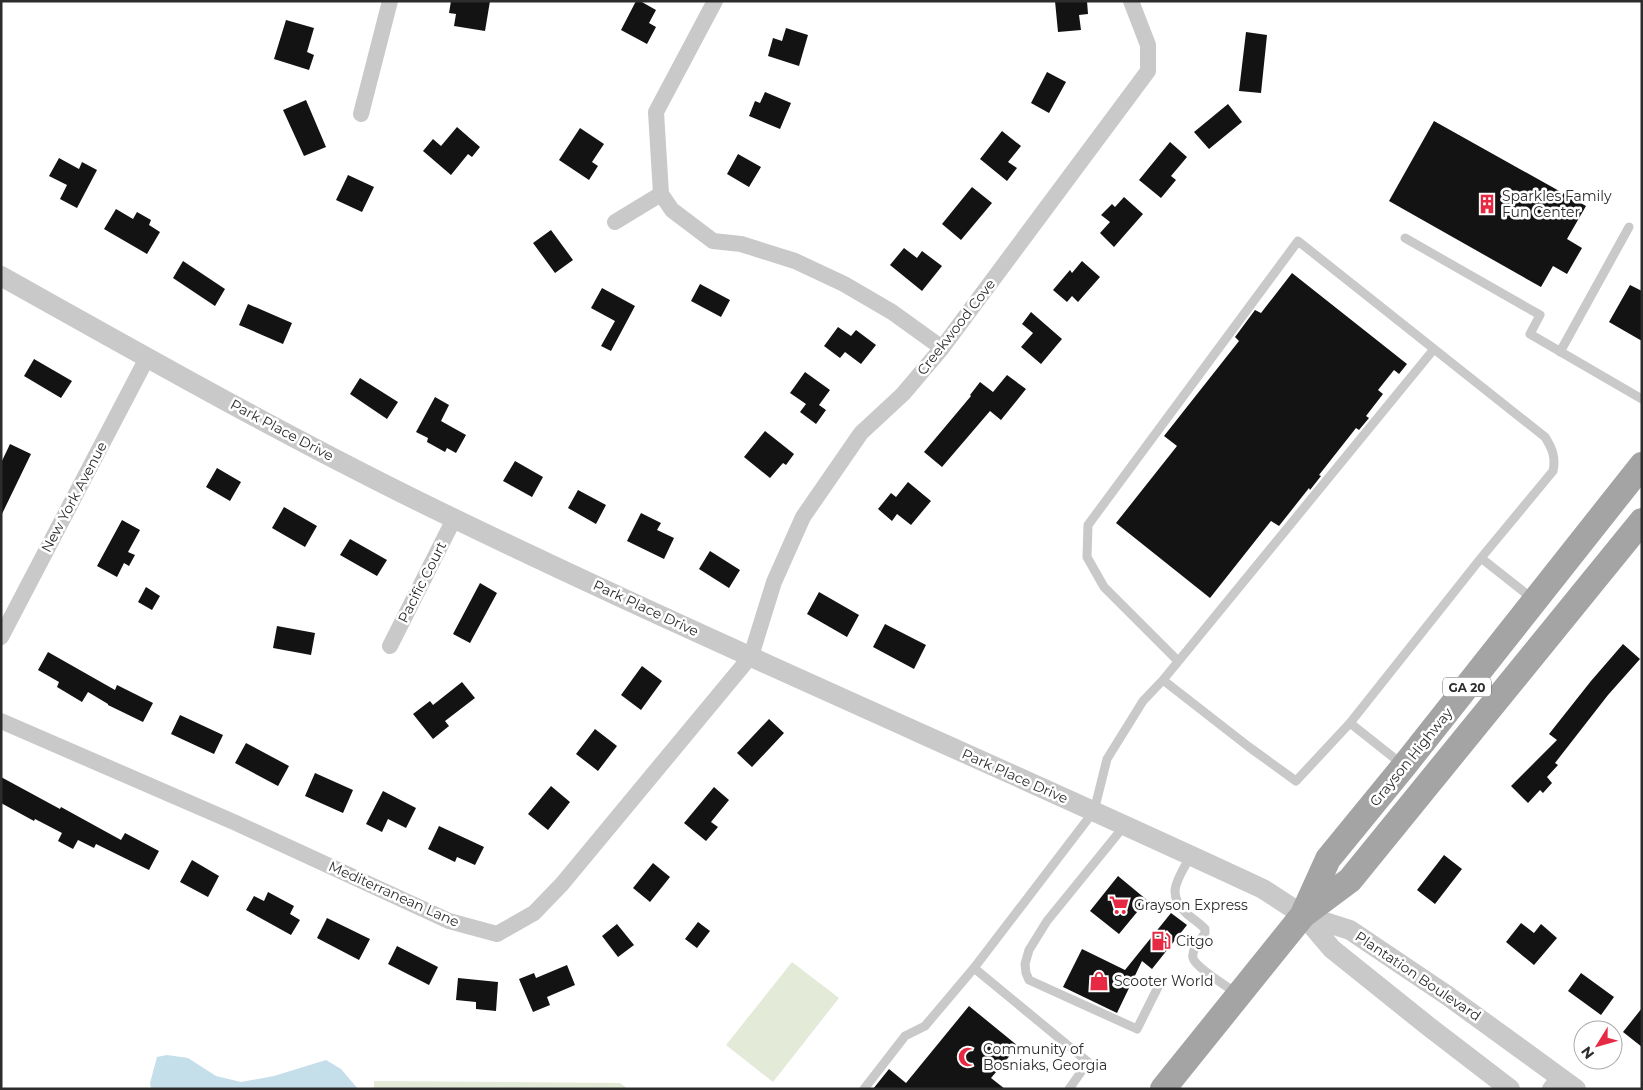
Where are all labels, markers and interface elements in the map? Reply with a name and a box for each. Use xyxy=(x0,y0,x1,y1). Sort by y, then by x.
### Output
place label: Sparkles Family Fun Center xyxy=(1502,187,1612,221)
building icon: Sparkles Family Fun Center xyxy=(1476,193,1498,215)
street label: Creekwood Cove xyxy=(913,275,999,379)
street label: Park Place Drive xyxy=(227,395,337,465)
street label: New York Avenue xyxy=(37,439,111,555)
street label: Pacific Court xyxy=(394,538,450,626)
street label: Park Place Drive xyxy=(590,576,702,640)
road number: GA 20 xyxy=(1443,678,1491,696)
street label: Grayson Highway xyxy=(1366,704,1457,810)
street label: Park Place Drive xyxy=(959,745,1071,807)
street label: Mediterranean Lane xyxy=(326,857,462,931)
supermarket icon: Grayson Express xyxy=(1108,894,1130,916)
place label: Grayson Express xyxy=(1134,896,1248,914)
street label: Plantation Boulevard xyxy=(1352,927,1484,1025)
fuel station icon: Citgo xyxy=(1150,930,1172,952)
place label: Citgo xyxy=(1176,932,1214,950)
shop icon: Scooter World xyxy=(1088,970,1110,992)
place label: Scooter World xyxy=(1114,972,1213,990)
north arrow xyxy=(1573,1020,1623,1070)
place label: Community of Bosniaks, Georgia xyxy=(983,1040,1107,1074)
text: N xyxy=(1577,1043,1598,1063)
mosque icon: Community of Bosniaks, Georgia xyxy=(957,1046,979,1068)

